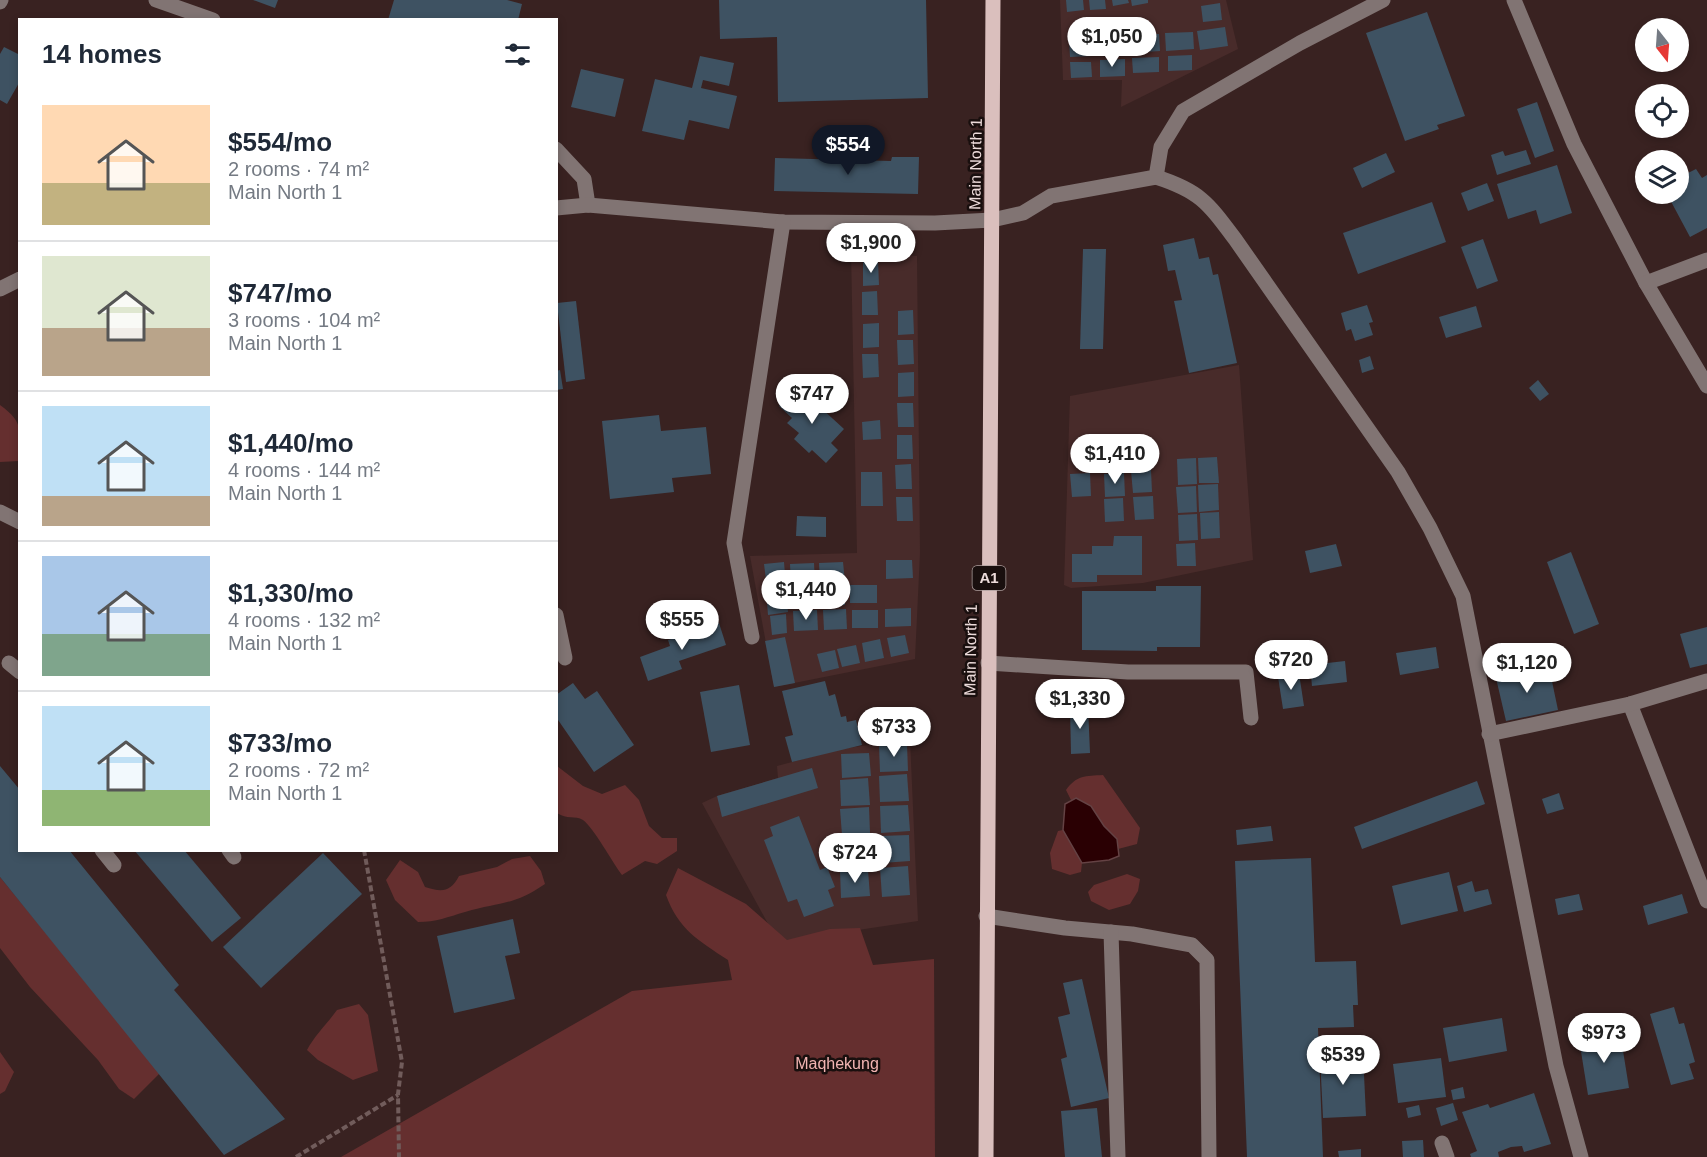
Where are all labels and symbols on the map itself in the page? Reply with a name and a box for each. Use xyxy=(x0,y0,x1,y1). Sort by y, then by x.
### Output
pin: $1,050 xyxy=(1063,17,1161,68)
north arrow xyxy=(1635,18,1689,72)
street label: Main North 1 xyxy=(966,118,985,210)
pin: $554 xyxy=(812,125,884,176)
pin: $1,900 xyxy=(822,223,920,274)
pin: $747 xyxy=(776,374,848,425)
pin: $1,410 xyxy=(1066,434,1164,485)
road number: A1 xyxy=(972,566,1006,590)
pin: $1,440 xyxy=(757,570,855,621)
pin: $555 xyxy=(646,600,718,651)
street label: Main North 1 xyxy=(961,604,980,696)
pin: $720 xyxy=(1255,640,1327,691)
pin: $1,120 xyxy=(1478,643,1576,694)
pin: $1,330 xyxy=(1031,679,1129,730)
pin: $733 xyxy=(858,707,930,758)
pin: $724 xyxy=(819,833,891,884)
pin: $973 xyxy=(1568,1013,1640,1064)
pin: $539 xyxy=(1307,1035,1379,1086)
park label: Maqhekung xyxy=(795,1055,879,1072)

